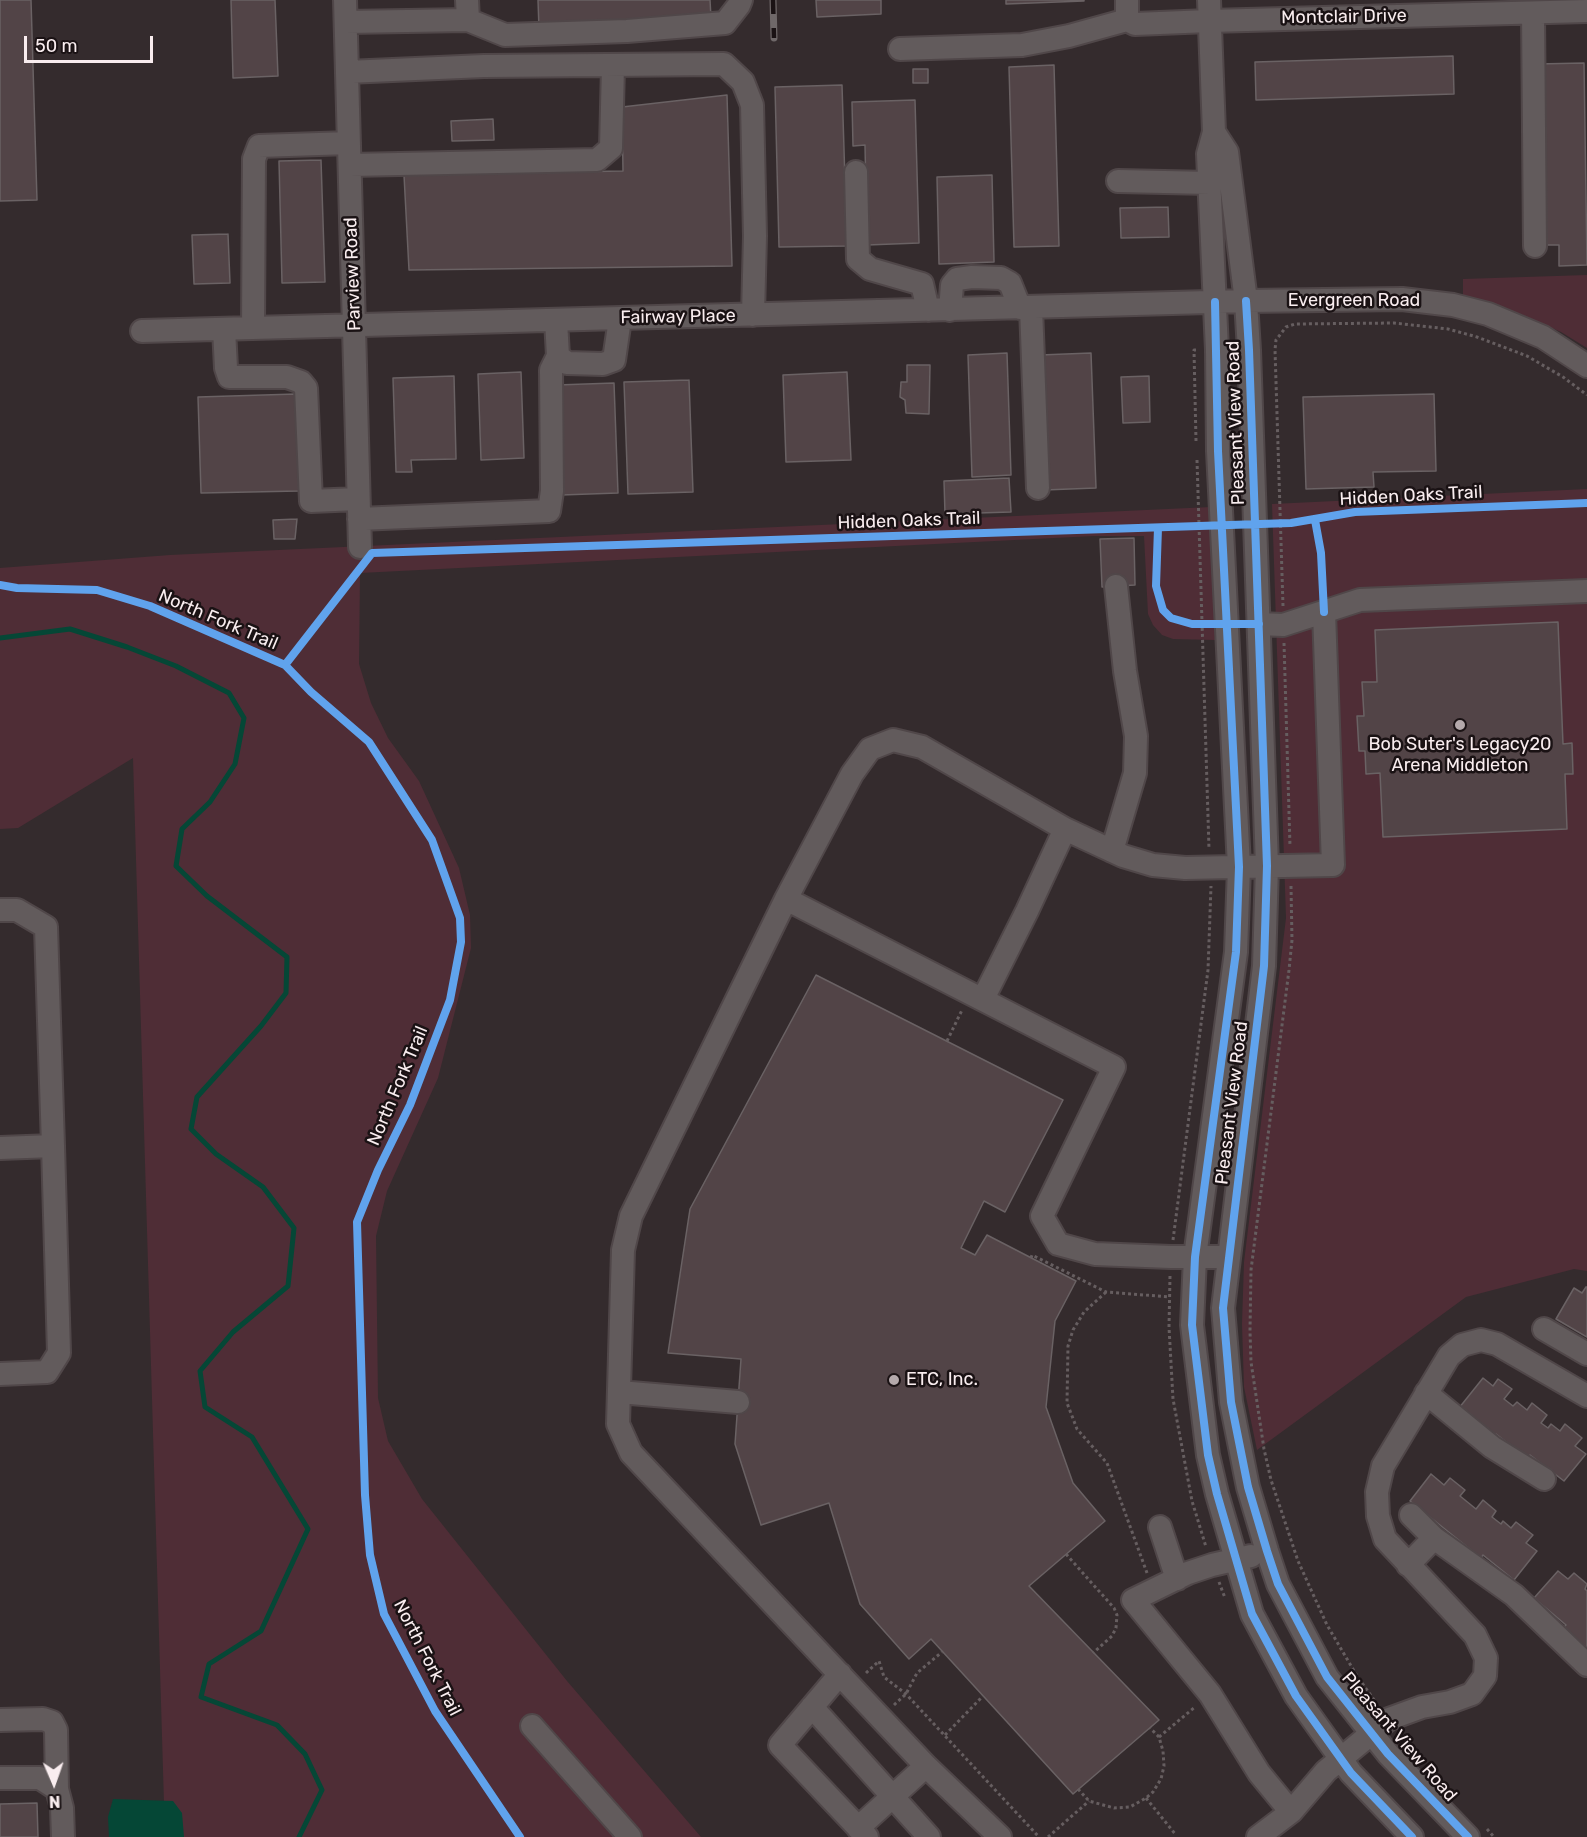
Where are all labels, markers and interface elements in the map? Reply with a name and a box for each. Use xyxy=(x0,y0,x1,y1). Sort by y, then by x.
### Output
street label: Montclair Drive xyxy=(1281,5,1407,29)
scale bar xyxy=(27,24,156,62)
text: 50 m xyxy=(35,35,78,57)
street label: Parview Road xyxy=(340,217,366,331)
street label: Evergreen Road xyxy=(1288,290,1420,312)
street label: Fairway Place xyxy=(620,305,736,329)
street label: Pleasant View Road xyxy=(1222,340,1250,506)
street label: Hidden Oaks Trail xyxy=(1339,481,1483,511)
street label: Hidden Oaks Trail xyxy=(837,508,981,534)
street label: North Fork Trail xyxy=(155,585,281,655)
marker: Bob Suter's Legacy20 Arena Middleton xyxy=(1453,718,1467,732)
place label: Bob Suter's Legacy20 Arena Middleton xyxy=(1369,734,1551,777)
street label: Pleasant View Road xyxy=(1211,1020,1253,1186)
street label: North Fork Trail xyxy=(363,1023,433,1149)
place label: ETC, Inc. xyxy=(906,1369,978,1391)
marker: ETC, Inc. xyxy=(887,1373,901,1387)
street label: North Fork Trail xyxy=(388,1596,466,1720)
street label: Pleasant View Road xyxy=(1337,1668,1461,1806)
north arrow xyxy=(24,1753,84,1813)
text: N xyxy=(49,1792,61,1811)

